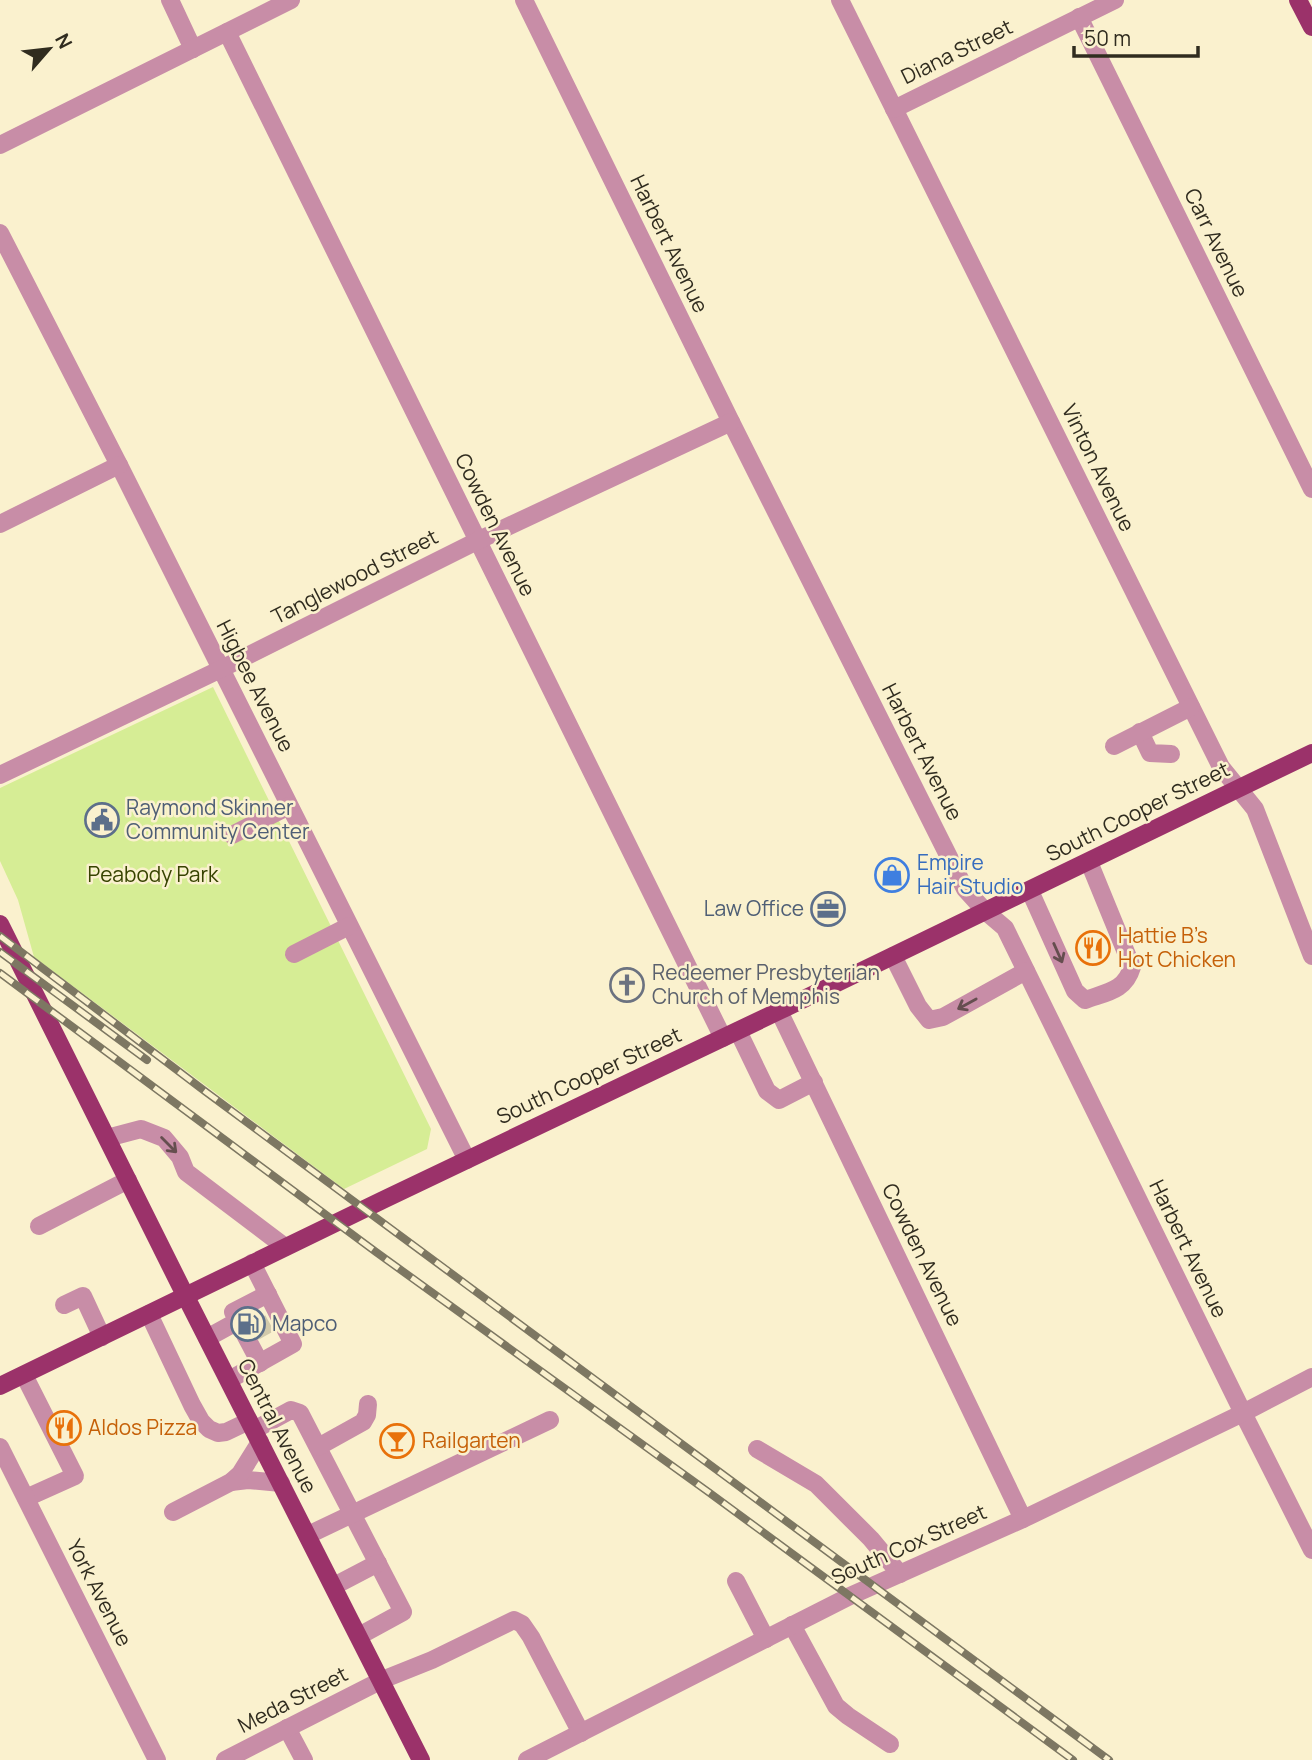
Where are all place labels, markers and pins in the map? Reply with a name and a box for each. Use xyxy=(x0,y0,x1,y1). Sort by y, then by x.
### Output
place label: Raymond Skinner Community Center xyxy=(126,793,310,845)
public building icon: Raymond Skinner Community Center xyxy=(83,801,121,839)
place label: Empire Hair Studio xyxy=(917,848,1023,900)
shop icon: Empire Hair Studio xyxy=(873,856,911,894)
office icon: Law Office xyxy=(809,890,847,928)
place label: Law Office xyxy=(704,894,804,922)
place label: Hattie B’s Hot Chicken xyxy=(1118,921,1236,973)
restaurant icon: Hattie B’s Hot Chicken xyxy=(1074,929,1112,967)
place label: Redeemer Presbyterian Church of Memphis xyxy=(652,958,880,1010)
church icon: Redeemer Presbyterian Church of Memphis xyxy=(608,966,646,1004)
fuel station icon: Mapco xyxy=(229,1305,267,1343)
place label: Mapco xyxy=(272,1309,337,1337)
restaurant icon: Aldos Pizza xyxy=(45,1409,83,1447)
place label: Aldos Pizza xyxy=(88,1413,197,1441)
bar icon: Railgarten xyxy=(378,1422,416,1460)
place label: Railgarten xyxy=(422,1426,521,1454)

